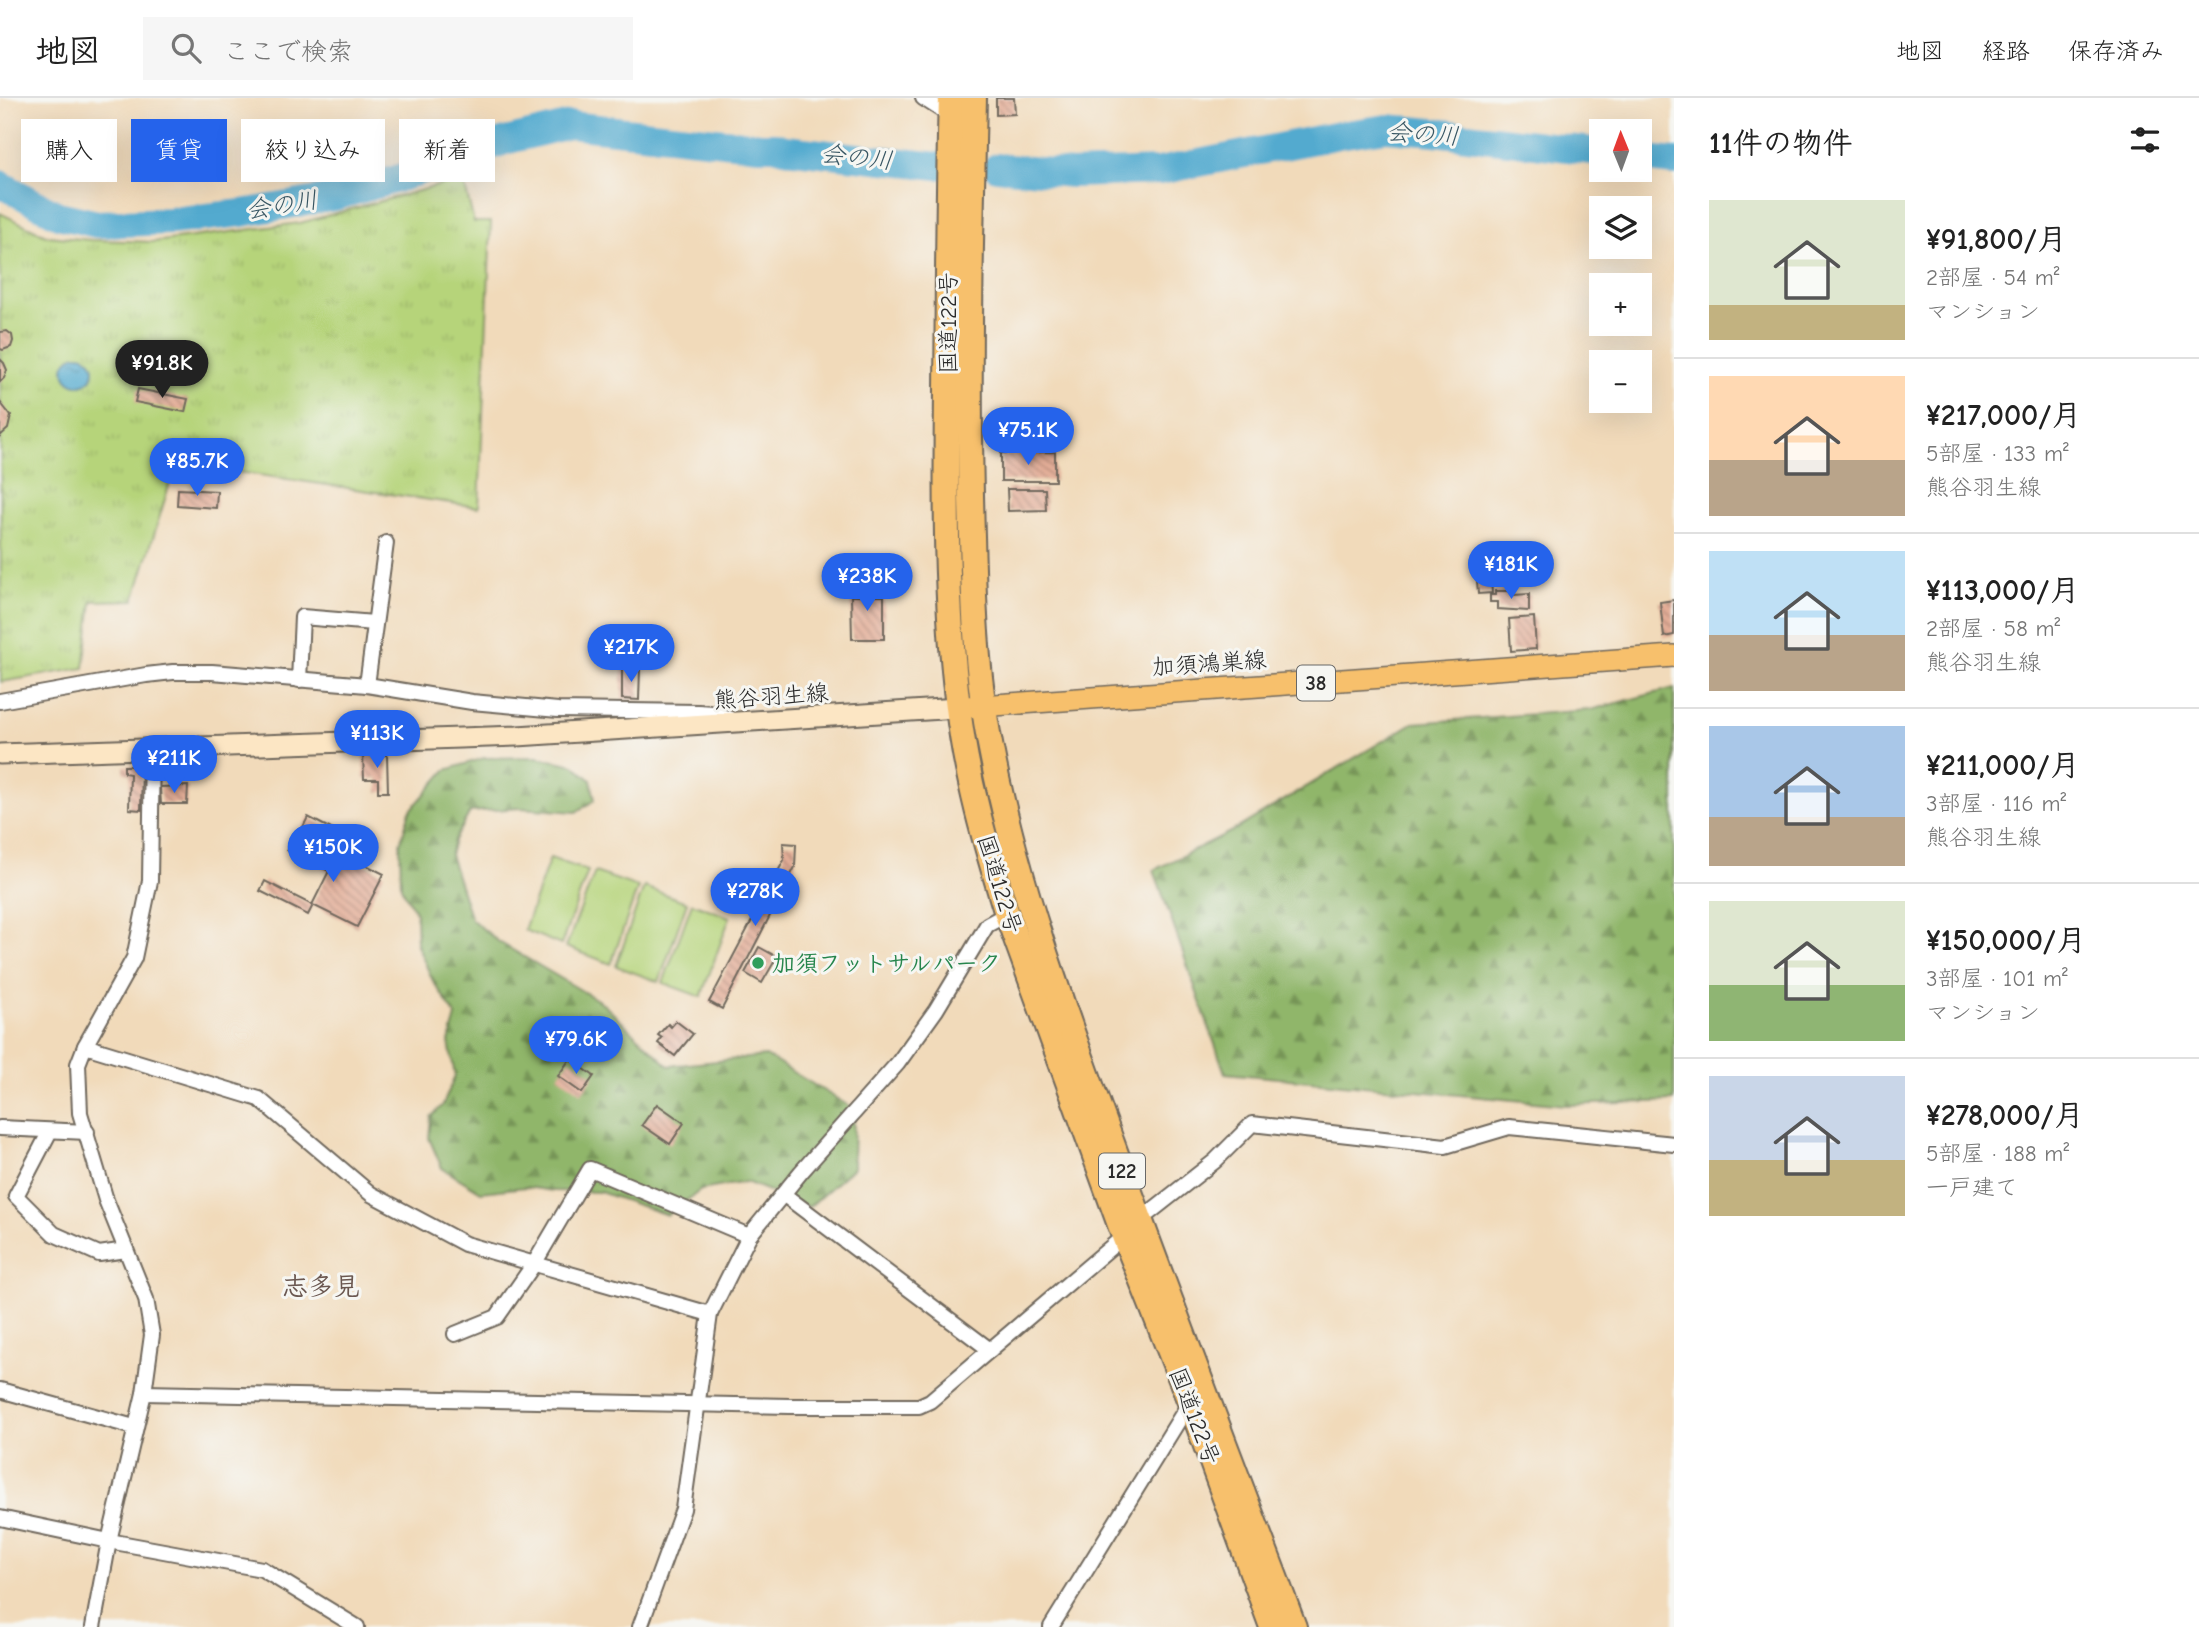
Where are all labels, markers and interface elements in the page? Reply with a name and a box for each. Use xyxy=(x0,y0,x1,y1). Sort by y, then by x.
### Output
search box xyxy=(143,17,633,80)
icon: search xyxy=(167,29,205,67)
text: 地図 xyxy=(35,32,101,70)
text: ここで検索 xyxy=(223,37,353,67)
text: 地図 xyxy=(1896,37,1944,65)
text: 経路 xyxy=(1982,37,2030,65)
text: 保存済み xyxy=(2068,37,2164,65)
water label: 会の川 xyxy=(1386,118,1460,150)
chip: 購入 xyxy=(21,119,117,182)
chip: 賃貸 xyxy=(131,119,227,182)
chip: 絞り込み xyxy=(241,119,385,182)
chip: 新着 xyxy=(399,119,495,182)
north arrow xyxy=(1589,119,1652,182)
map controls xyxy=(1589,119,1652,413)
icon: filters xyxy=(2126,121,2164,159)
text: 11件の物件 xyxy=(1709,126,1853,161)
water label: 会の川 xyxy=(820,139,894,175)
water label: 会の川 xyxy=(244,186,320,224)
button: layers xyxy=(1589,196,1652,259)
text: ¥91,800/月 xyxy=(1926,222,2067,257)
icon: home xyxy=(1765,228,1849,312)
text: 2部屋 · 54 m² xyxy=(1926,264,2059,291)
street label: 国道122号 xyxy=(935,272,962,374)
button: + xyxy=(1589,273,1652,336)
text: マンション xyxy=(1926,298,2040,325)
pin: ¥91.8K xyxy=(105,341,219,400)
text: ¥91.8K xyxy=(131,349,193,376)
button: − xyxy=(1589,350,1652,413)
text: ¥217,000/月 xyxy=(1926,398,2081,433)
icon: home xyxy=(1765,404,1849,488)
pin: ¥75.1K xyxy=(971,408,1085,467)
text: ¥75.1K xyxy=(998,416,1058,443)
pin: ¥85.7K xyxy=(140,438,254,498)
text: 5部屋 · 133 m² xyxy=(1926,440,2069,467)
text: ¥85.7K xyxy=(166,447,228,474)
text: 熊谷羽生線 xyxy=(1926,474,2041,501)
pin: ¥181K xyxy=(1462,542,1560,601)
text: ¥181K xyxy=(1484,550,1538,577)
pin: ¥238K xyxy=(818,554,916,613)
text: ¥238K xyxy=(838,562,896,589)
text: ¥113,000/月 xyxy=(1926,573,2079,608)
icon: home xyxy=(1765,579,1849,663)
text: 2部屋 · 58 m² xyxy=(1926,615,2060,642)
pin: ¥217K xyxy=(582,624,680,684)
text: ¥217K xyxy=(603,633,659,660)
street label: 加須鴻巣線 xyxy=(1151,646,1267,681)
text: 熊谷羽生線 xyxy=(1926,649,2041,676)
road number: 38 xyxy=(1297,666,1335,700)
street label: 熊谷羽生線 xyxy=(713,679,829,714)
pin: ¥113K xyxy=(328,710,426,770)
text: ¥113K xyxy=(350,719,404,746)
pin: ¥211K xyxy=(125,736,223,795)
text: ¥211K xyxy=(147,744,201,771)
text: ¥211,000/月 xyxy=(1926,748,2080,783)
icon: home xyxy=(1765,754,1849,838)
text: 3部屋 · 116 m² xyxy=(1926,790,2066,817)
pin: ¥150K xyxy=(284,824,382,884)
text: 熊谷羽生線 xyxy=(1926,824,2041,851)
street label: 国道122号 xyxy=(972,831,1027,937)
text: ¥150K xyxy=(304,833,362,860)
pin: ¥278K xyxy=(706,868,804,928)
text: ¥278K xyxy=(727,877,783,904)
text: ¥150,000/月 xyxy=(1926,923,2086,958)
icon: home xyxy=(1765,929,1849,1013)
place label: 加須フットサルパーク xyxy=(772,950,1001,977)
marker: 加須フットサルパーク xyxy=(750,955,766,971)
text: 3部屋 · 101 m² xyxy=(1926,965,2068,992)
text: マンション xyxy=(1926,999,2040,1026)
pin: ¥79.6K xyxy=(519,1016,633,1076)
text: ¥79.6K xyxy=(545,1025,607,1052)
text: ¥278,000/月 xyxy=(1926,1098,2084,1133)
icon: home xyxy=(1765,1104,1849,1188)
text: 5部屋 · 188 m² xyxy=(1926,1140,2069,1167)
road number: 122 xyxy=(1099,1154,1145,1188)
text: 一戸建て xyxy=(1926,1174,2018,1201)
district label: 志多見 xyxy=(282,1272,360,1302)
street label: 国道122号 xyxy=(1164,1364,1225,1469)

